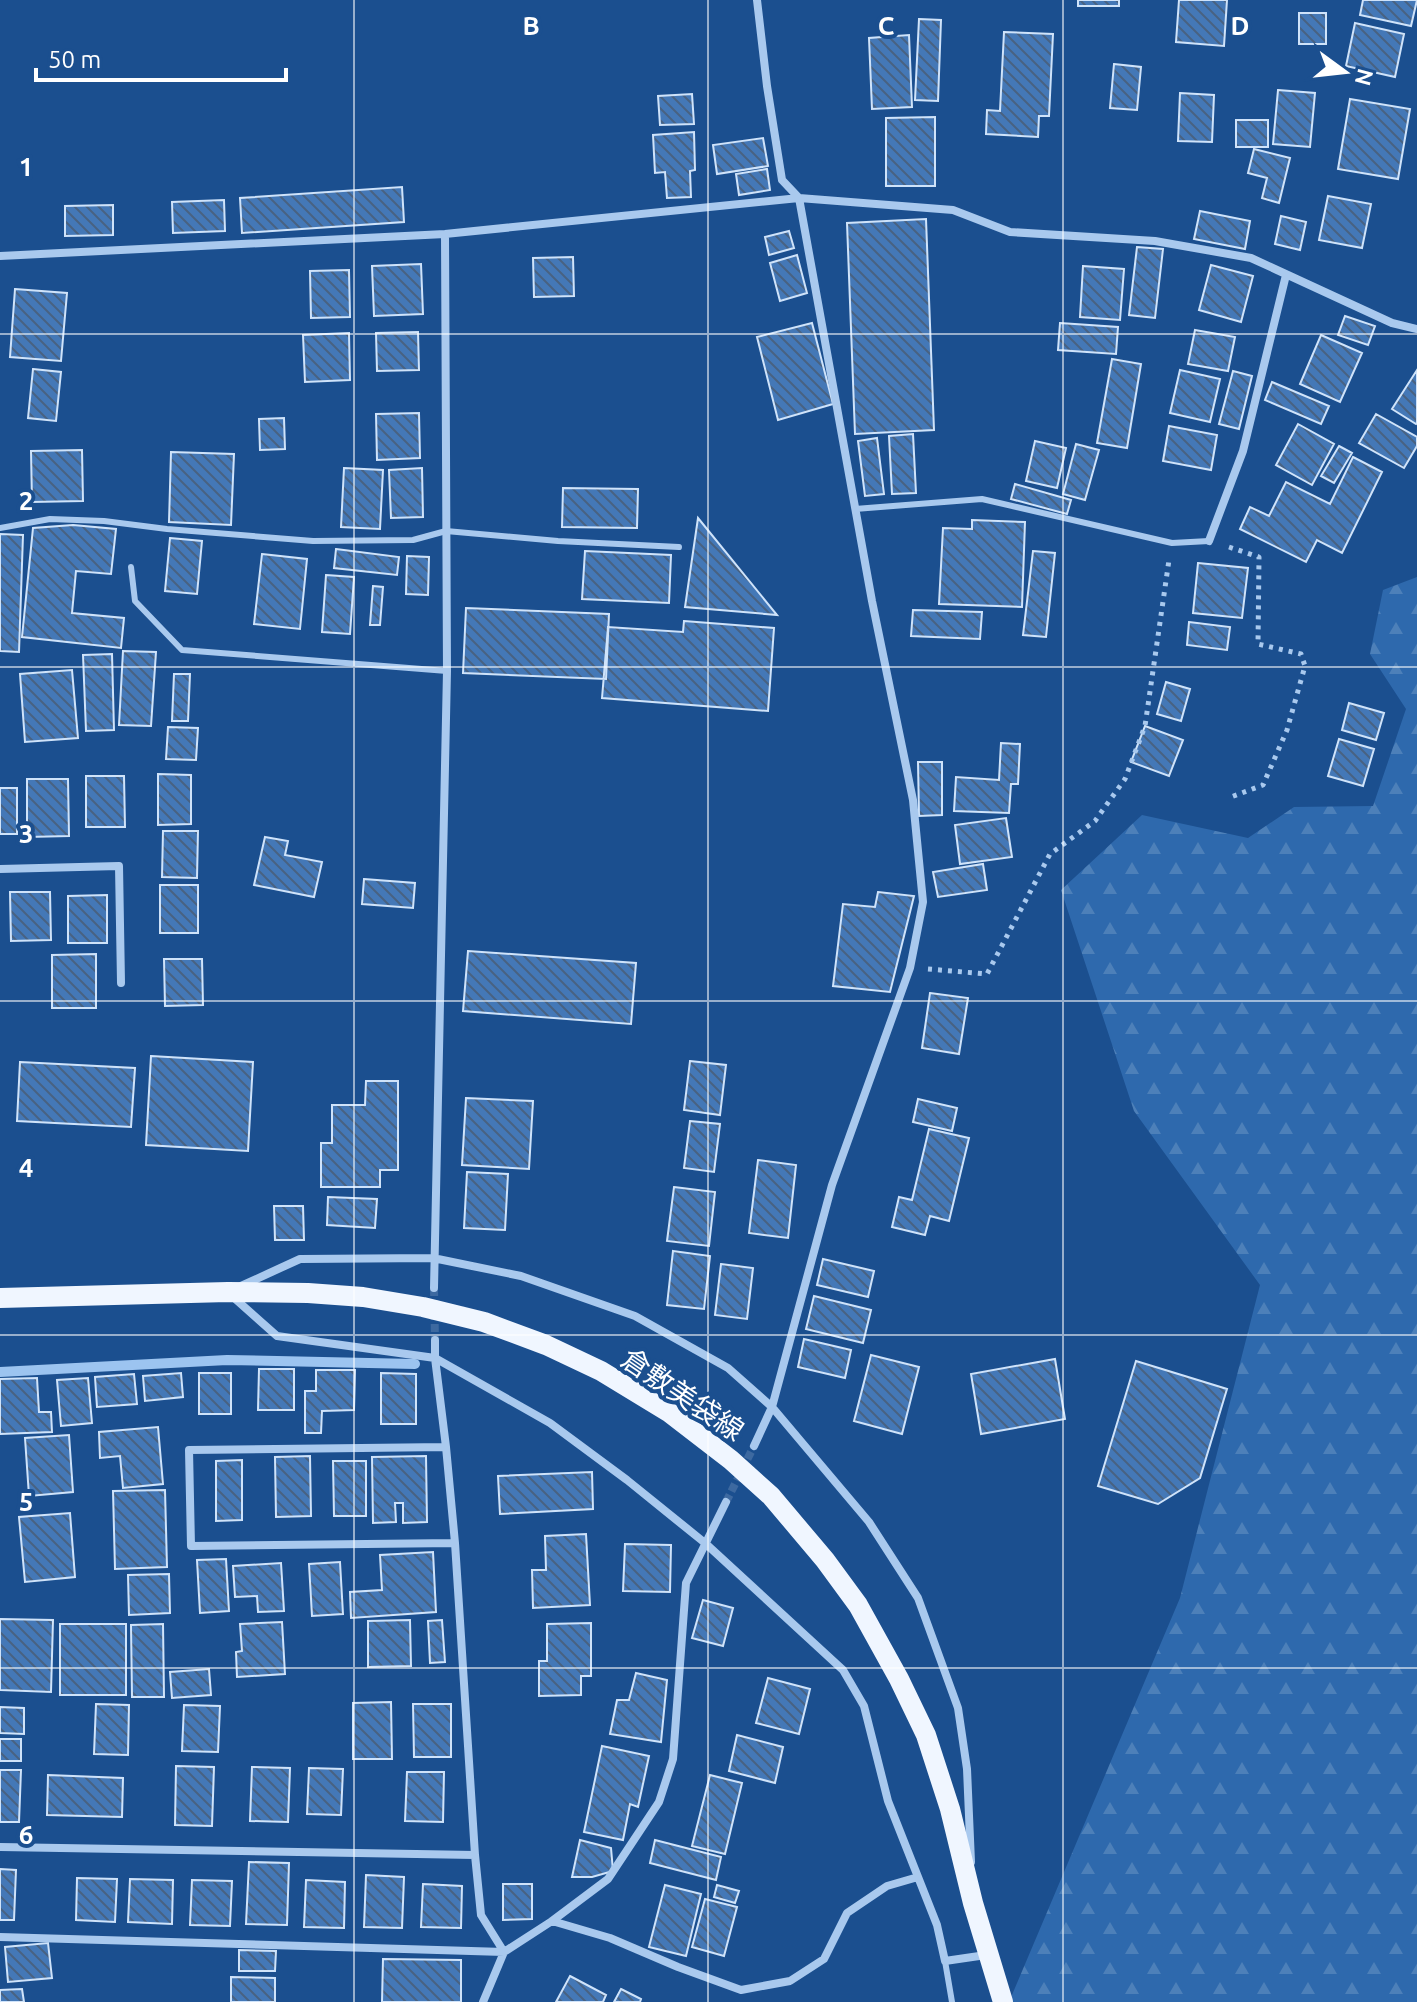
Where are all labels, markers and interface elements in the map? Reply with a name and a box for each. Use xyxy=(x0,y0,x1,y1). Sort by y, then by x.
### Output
text: B xyxy=(522,11,540,40)
text: C xyxy=(878,11,895,40)
text: D xyxy=(1231,11,1249,40)
scale bar xyxy=(36,32,286,82)
north arrow xyxy=(1305,32,1385,112)
text: 50 m xyxy=(48,46,101,73)
text: N xyxy=(1351,66,1379,88)
text: 1 xyxy=(19,152,33,181)
text: 2 xyxy=(19,486,33,515)
text: 3 xyxy=(19,819,33,848)
text: 4 xyxy=(19,1153,33,1182)
street label: 倉敷美袋線 xyxy=(616,1342,750,1446)
text: 5 xyxy=(19,1487,33,1516)
text: 6 xyxy=(19,1820,33,1849)

